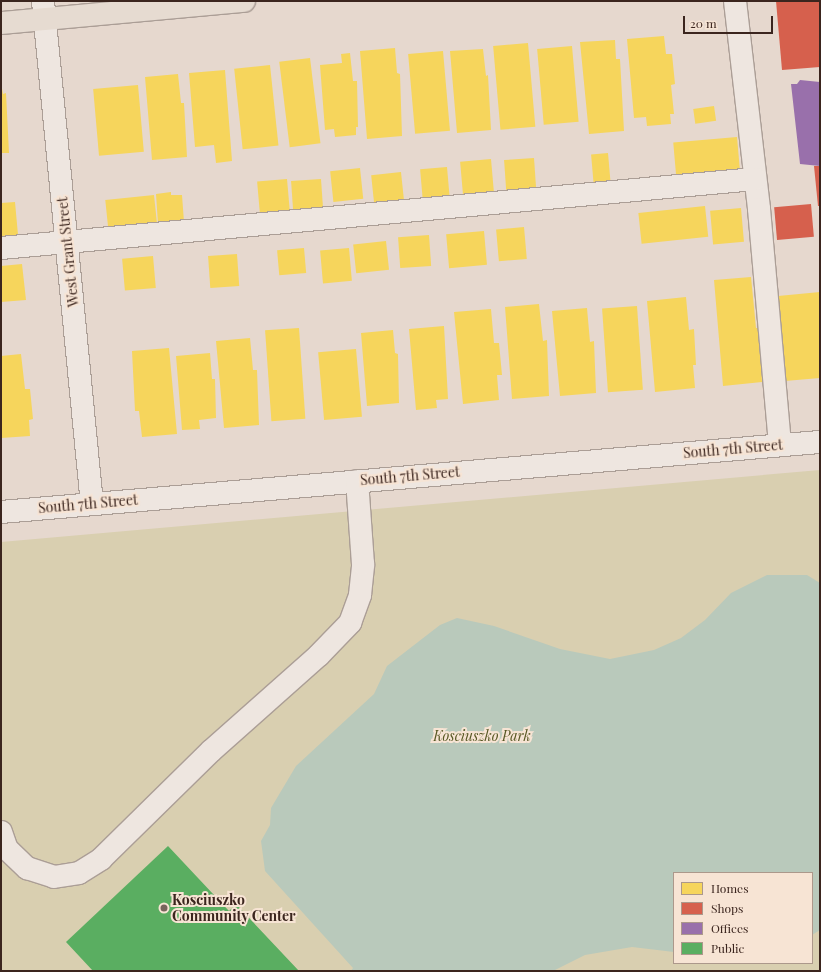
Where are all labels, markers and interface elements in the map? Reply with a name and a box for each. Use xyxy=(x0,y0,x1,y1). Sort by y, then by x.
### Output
scale bar xyxy=(685,8,775,34)
text: 20 m xyxy=(690,15,717,31)
street label: West Grant Street xyxy=(54,196,82,308)
street label: South 7th Street xyxy=(682,436,784,462)
street label: South 7th Street xyxy=(359,463,461,489)
street label: South 7th Street xyxy=(37,491,139,517)
park label: Kosciuszko Park xyxy=(433,728,531,744)
legend xyxy=(673,872,813,964)
text: Homes xyxy=(711,880,749,896)
place label: Kosciuszko Community Center xyxy=(172,892,296,924)
text: Shops xyxy=(711,900,743,916)
marker: Kosciuszko Community Center xyxy=(159,903,169,913)
text: Offices xyxy=(711,920,748,936)
text: Public xyxy=(711,940,744,956)

